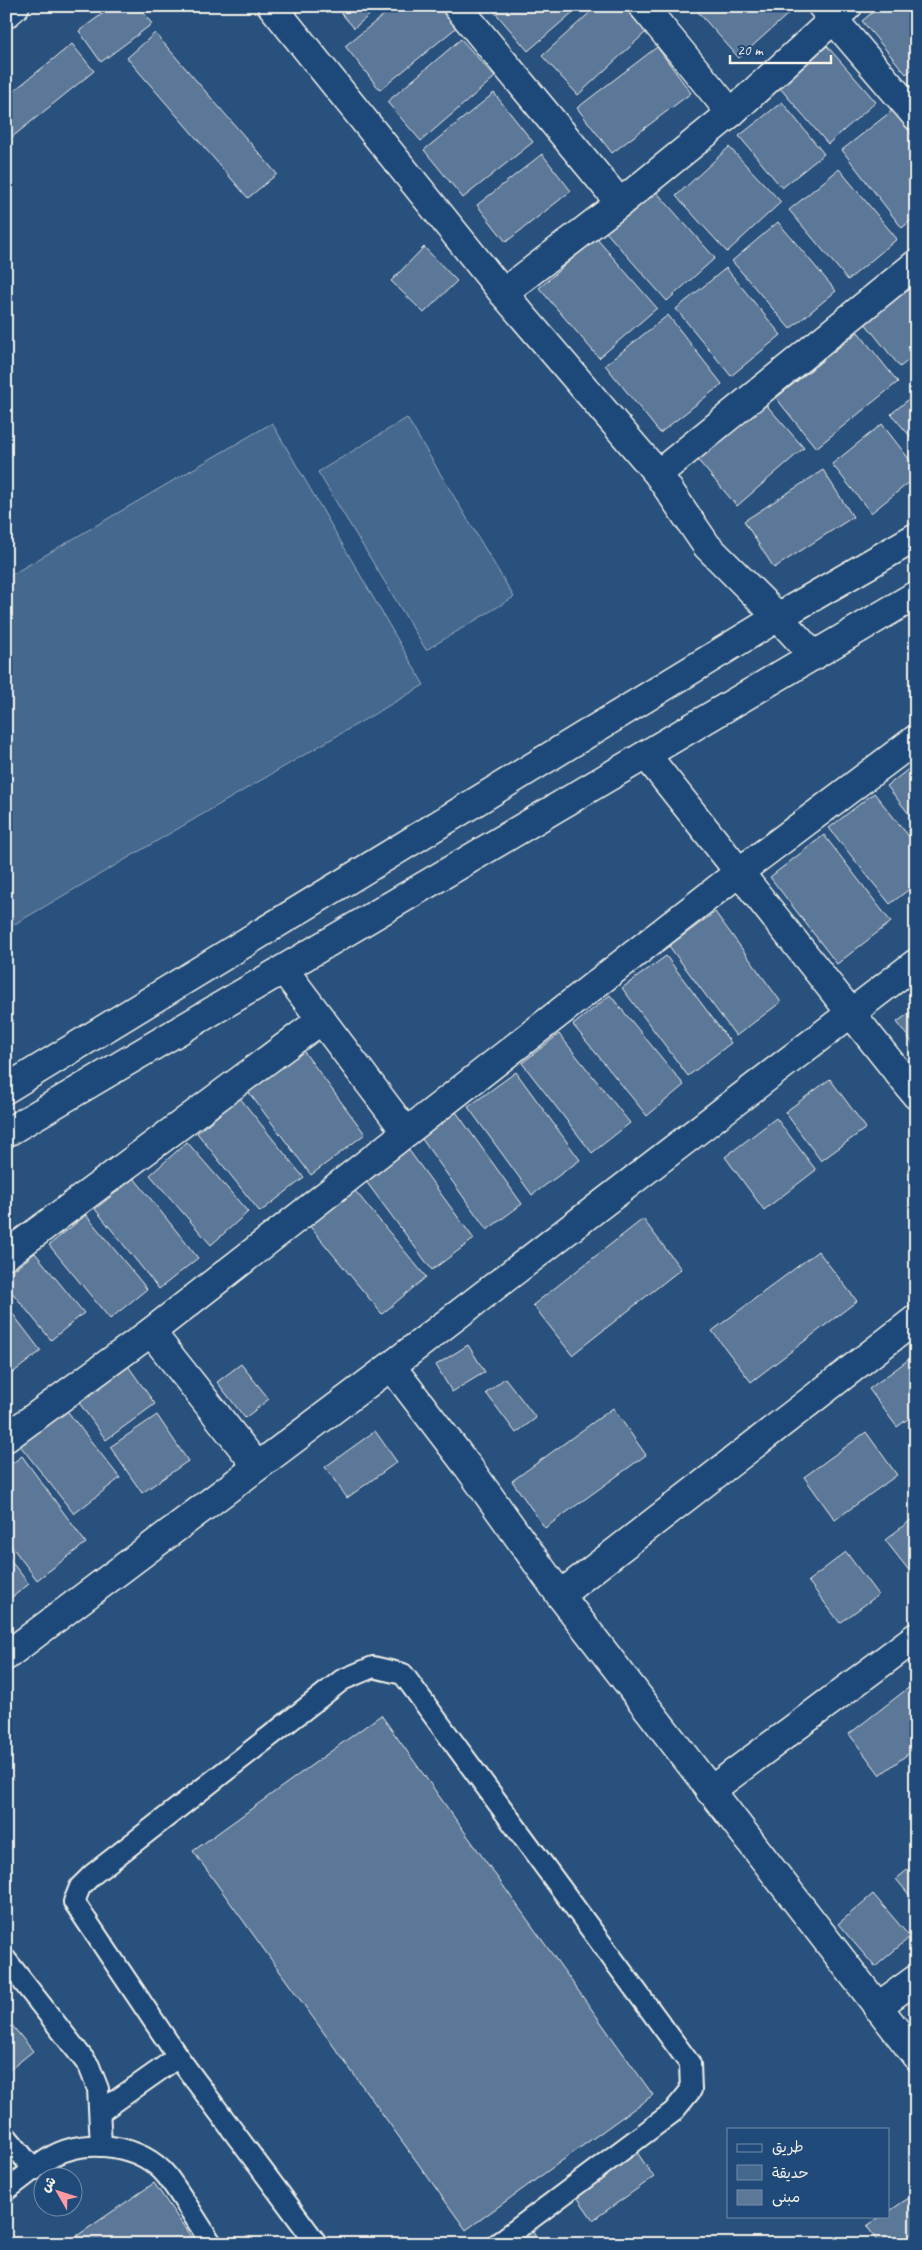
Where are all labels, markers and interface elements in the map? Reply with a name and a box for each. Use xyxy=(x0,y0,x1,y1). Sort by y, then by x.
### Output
scale bar xyxy=(730,32,831,64)
text: 20 m xyxy=(737,41,764,60)
legend xyxy=(727,2128,890,2218)
text: طريق xyxy=(772,2138,804,2157)
text: حديقة xyxy=(772,2164,809,2183)
north arrow xyxy=(32,2168,82,2218)
text: ش xyxy=(37,2173,60,2195)
text: مبنى xyxy=(772,2188,800,2207)

